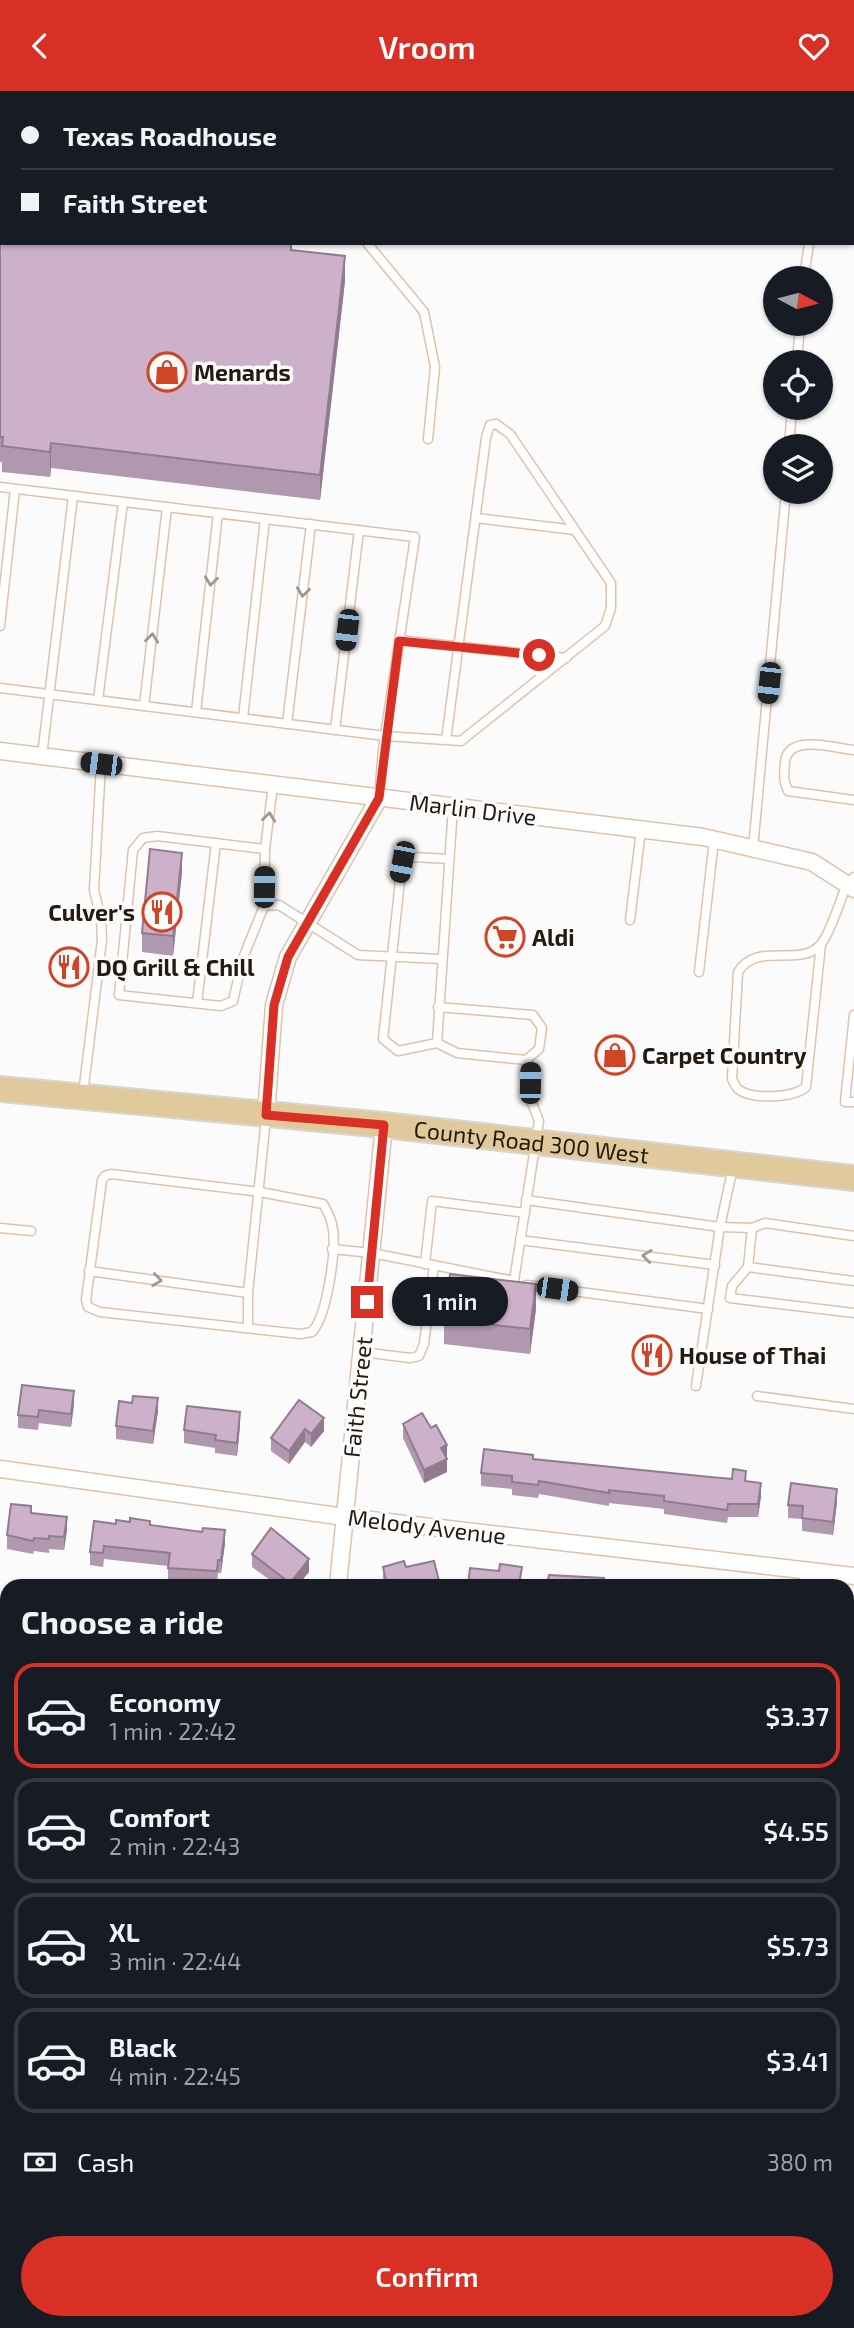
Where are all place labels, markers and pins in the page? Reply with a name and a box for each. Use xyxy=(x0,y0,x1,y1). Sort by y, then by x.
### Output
shop icon: Menards xyxy=(146,351,188,393)
place label: Menards xyxy=(194,358,291,386)
restaurant icon: Culver's xyxy=(141,891,183,933)
place label: Culver's xyxy=(48,898,135,926)
supermarket icon: Aldi xyxy=(484,916,526,958)
place label: Aldi xyxy=(532,923,575,951)
restaurant icon: DQ Grill & Chill xyxy=(48,946,90,988)
place label: DQ Grill & Chill xyxy=(96,953,255,982)
shop icon: Carpet Country xyxy=(594,1034,636,1076)
place label: Carpet Country xyxy=(642,1041,806,1069)
restaurant icon: House of Thai xyxy=(631,1334,673,1376)
place label: House of Thai xyxy=(679,1341,826,1369)

